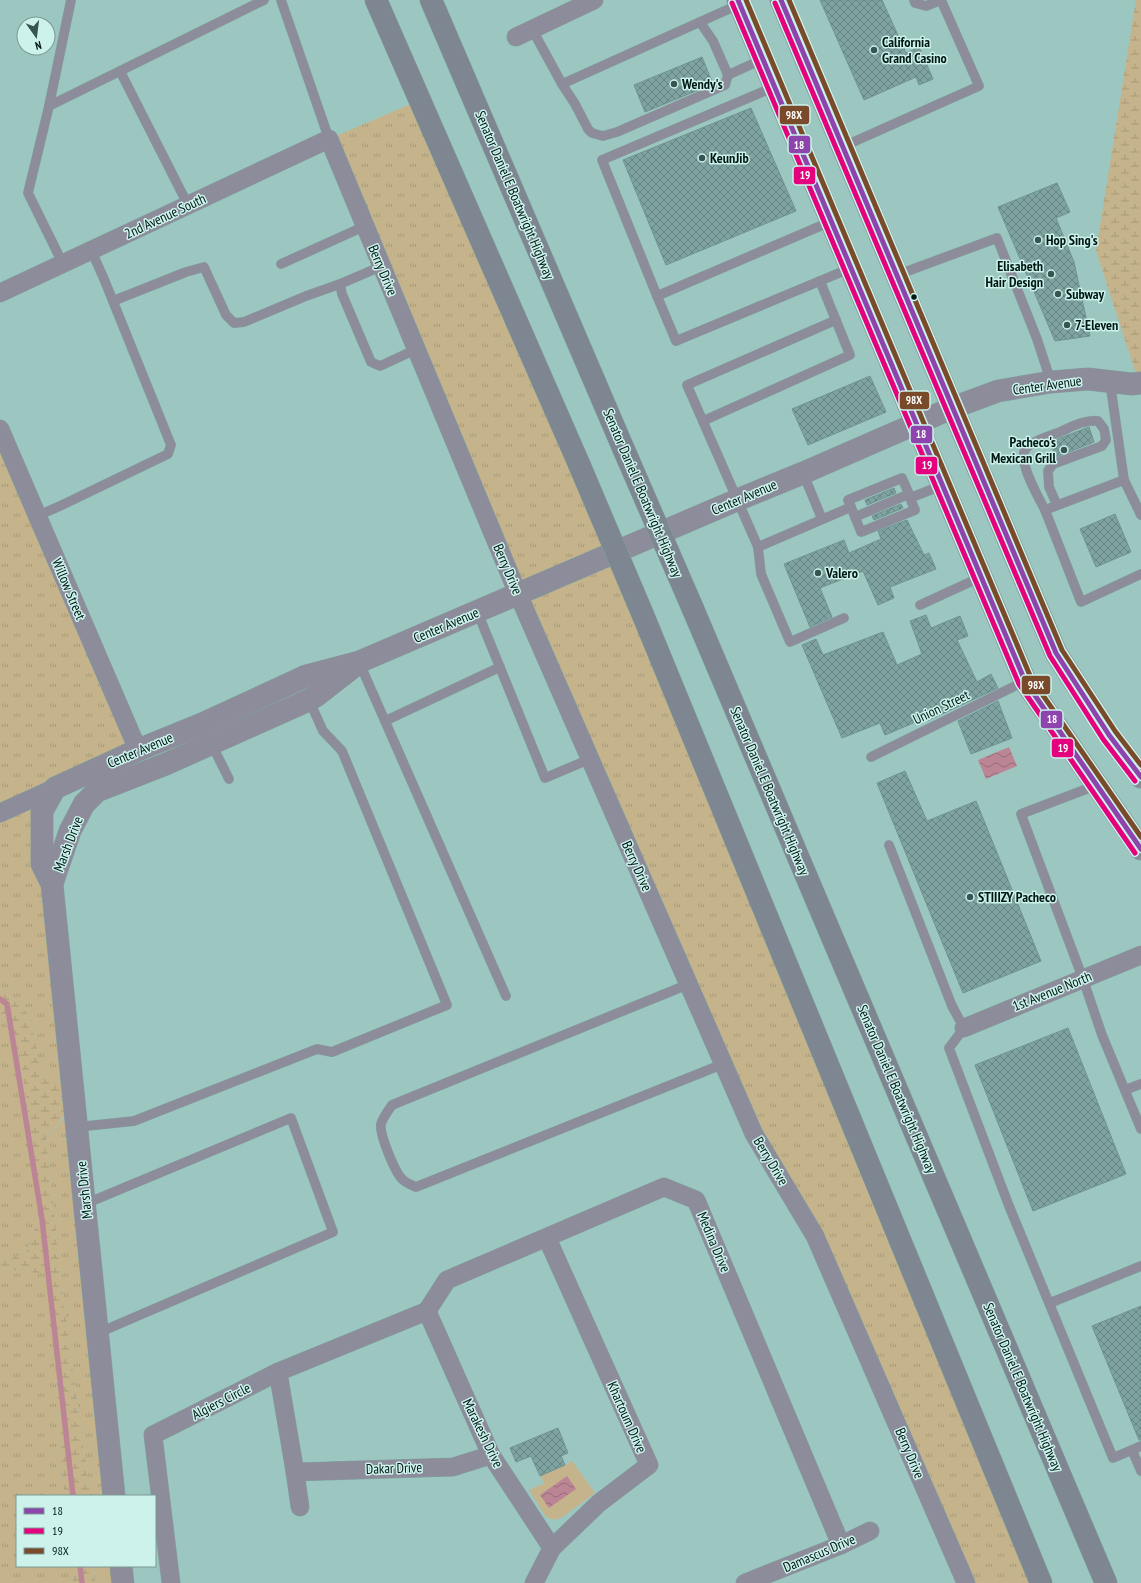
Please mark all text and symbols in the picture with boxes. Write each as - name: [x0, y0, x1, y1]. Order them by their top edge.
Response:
- north arrow: [16, 16, 56, 56]
- place label: California Grand Casino: [882, 33, 947, 67]
- text: N: [34, 38, 43, 53]
- marker: California Grand Casino: [869, 45, 879, 55]
- place label: Wendy's: [681, 75, 723, 93]
- marker: Wendy's: [669, 79, 679, 89]
- line badge: 98X: [779, 105, 810, 125]
- street label: Senator Daniel E Boatwright Highway: [471, 108, 559, 283]
- text: 98X: [786, 108, 802, 122]
- line badge: 18: [788, 135, 811, 154]
- text: 18: [794, 138, 804, 152]
- place label: KeunJib: [710, 149, 749, 167]
- marker: KeunJib: [697, 153, 707, 163]
- line badge: 19: [793, 166, 816, 185]
- text: 19: [800, 168, 810, 182]
- street label: 2nd Avenue South: [121, 189, 209, 243]
- place label: Hop Sing's: [1046, 231, 1098, 249]
- marker: Hop Sing's: [1033, 235, 1043, 245]
- street label: Berry Drive: [364, 242, 402, 298]
- place label: Elisabeth Hair Design: [986, 257, 1043, 291]
- marker: Elisabeth Hair Design: [1046, 269, 1056, 279]
- place label: Subway: [1066, 285, 1105, 303]
- marker: Subway: [1053, 289, 1063, 299]
- unlabelled marker: [909, 292, 919, 302]
- place label: 7-Eleven: [1075, 316, 1118, 334]
- marker: 7-Eleven: [1062, 320, 1072, 330]
- street label: Center Avenue: [1011, 371, 1083, 399]
- line badge: 98X: [899, 391, 930, 410]
- text: 98X: [906, 393, 922, 407]
- street label: Senator Daniel E Boatwright Highway: [599, 406, 687, 581]
- line badge: 18: [910, 425, 933, 444]
- text: 18: [916, 427, 926, 441]
- place label: Pacheco's Mexican Grill: [991, 433, 1057, 467]
- marker: Pacheco's Mexican Grill: [1059, 445, 1069, 455]
- line badge: 19: [915, 456, 938, 475]
- text: 19: [922, 458, 932, 472]
- street label: Center Avenue: [709, 475, 780, 519]
- street label: Berry Drive: [489, 541, 527, 597]
- street label: Willow Street: [48, 556, 90, 622]
- place label: Valero: [825, 564, 858, 582]
- marker: Valero: [813, 568, 823, 578]
- street label: Center Avenue: [411, 603, 482, 647]
- line badge: 98X: [1021, 675, 1051, 695]
- text: 98X: [1028, 678, 1044, 692]
- street label: Union Street: [910, 686, 972, 728]
- street label: Senator Daniel E Boatwright Highway: [726, 704, 814, 879]
- line badge: 18: [1040, 710, 1063, 729]
- text: 18: [1047, 712, 1057, 726]
- street label: Center Avenue: [105, 728, 176, 772]
- line badge: 19: [1051, 738, 1074, 758]
- text: 19: [1058, 741, 1068, 755]
- street label: Marsh Drive: [49, 814, 87, 874]
- street label: Berry Drive: [618, 838, 656, 894]
- place label: STIIIZY Pacheco: [978, 888, 1056, 906]
- marker: STIIIZY Pacheco: [965, 892, 975, 902]
- street label: 1st Avenue North: [1010, 967, 1094, 1015]
- street label: Senator Daniel E Boatwright Highway: [853, 1002, 941, 1177]
- street label: Berry Drive: [750, 1134, 793, 1189]
- street label: Marsh Drive: [72, 1160, 96, 1220]
- street label: Medina Drive: [693, 1209, 735, 1275]
- street label: Senator Daniel E Boatwright Highway: [979, 1300, 1067, 1475]
- street label: Algiers Circle: [189, 1378, 254, 1423]
- street label: Khartoum Drive: [603, 1379, 651, 1456]
- street label: Marakesh Drive: [459, 1396, 507, 1471]
- street label: Berry Drive: [891, 1425, 929, 1481]
- street label: Dakar Drive: [366, 1458, 423, 1478]
- legend: [16, 1495, 156, 1567]
- text: 18: [52, 1503, 63, 1518]
- text: 19: [52, 1523, 63, 1538]
- street label: Damascus Drive: [780, 1530, 858, 1576]
- text: 98X: [52, 1543, 69, 1558]

